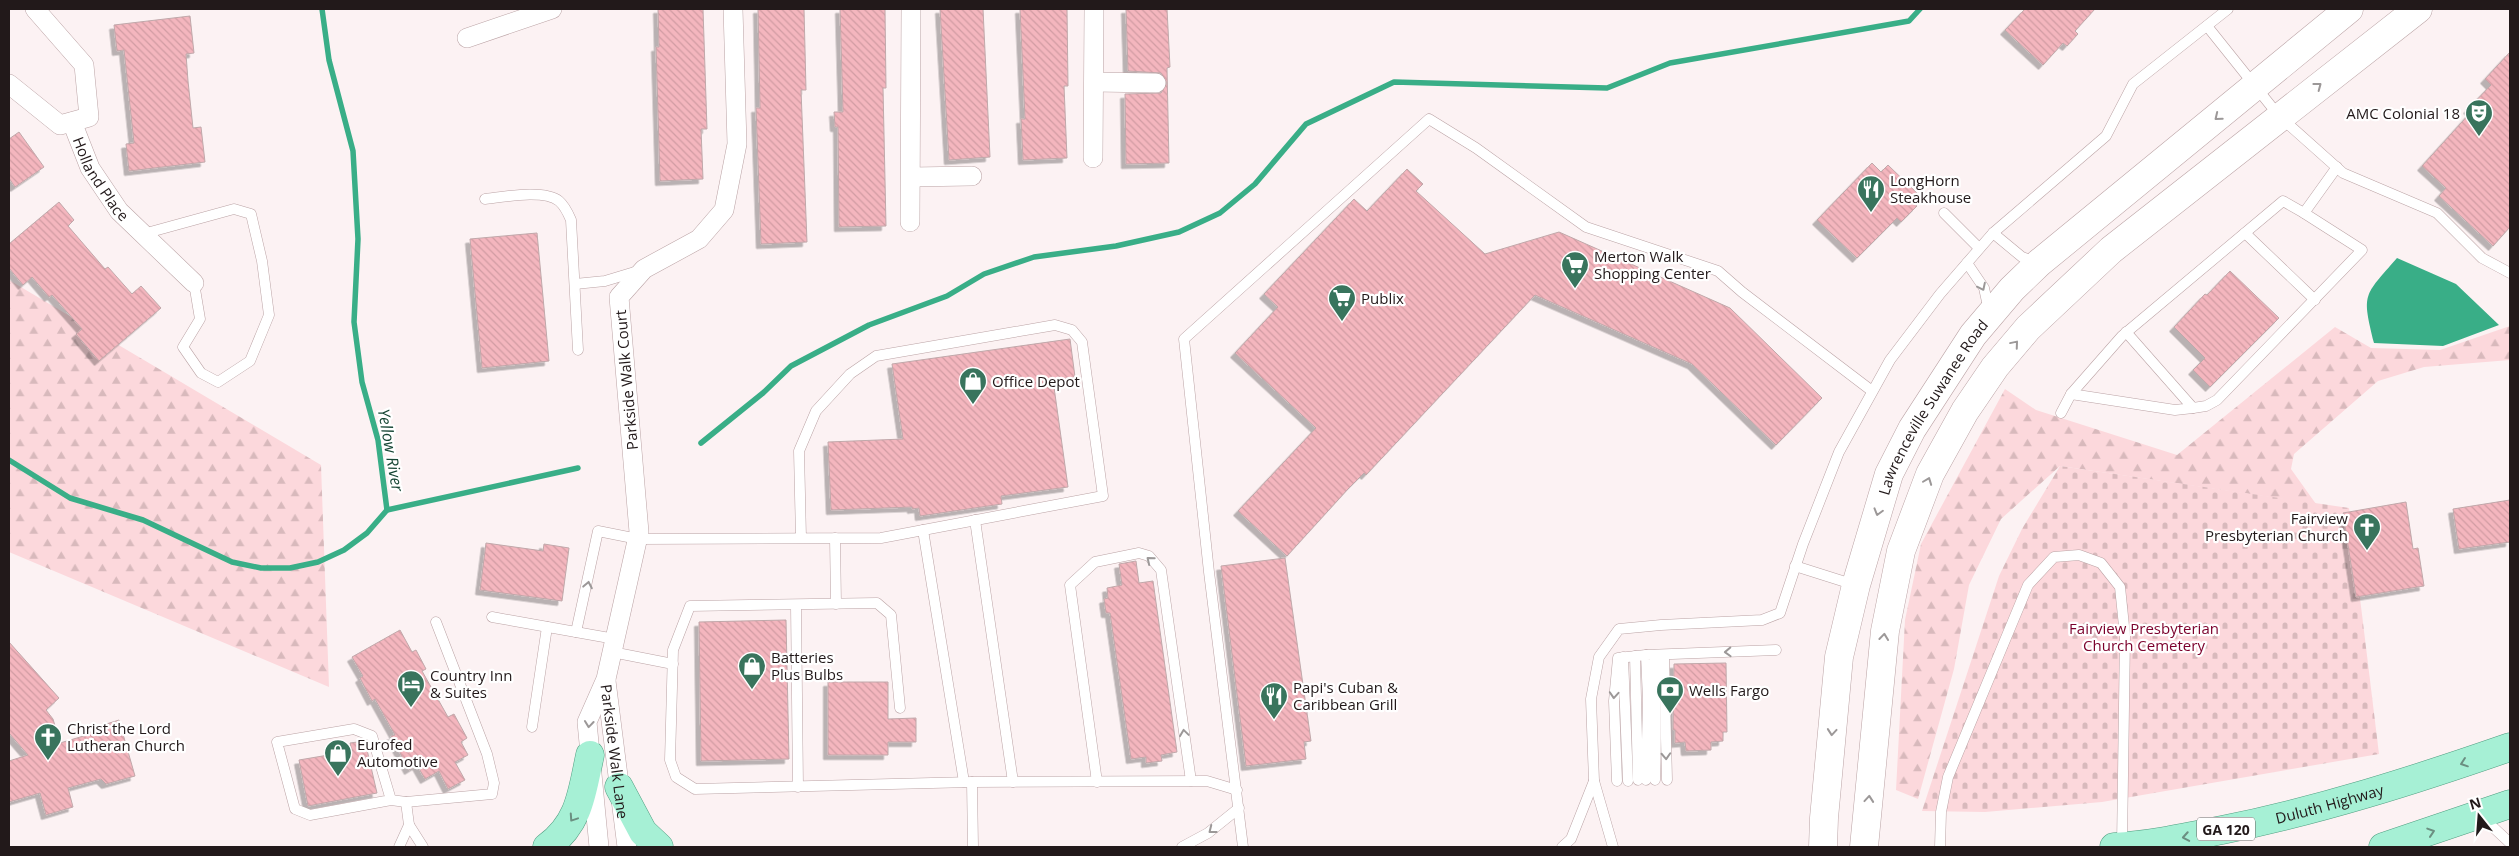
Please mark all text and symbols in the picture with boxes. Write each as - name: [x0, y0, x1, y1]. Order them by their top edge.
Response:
- one-way arrow: [2312, 84, 2321, 92]
- theatre icon: AMC Colonial 18: [2464, 98, 2494, 137]
- place label: AMC Colonial 18: [2346, 103, 2460, 123]
- one-way arrow: [2214, 112, 2223, 121]
- street label: Holland Place: [69, 134, 133, 225]
- place label: LongHorn Steakhouse: [1890, 170, 1971, 207]
- restaurant icon: LongHorn Steakhouse: [1856, 174, 1886, 213]
- place label: Merton Walk Shopping Center: [1594, 246, 1711, 283]
- supermarket icon: Merton Walk Shopping Center: [1560, 250, 1590, 289]
- one-way arrow: [1975, 282, 1986, 291]
- supermarket icon: Publix: [1327, 283, 1357, 322]
- place label: Publix: [1361, 288, 1404, 308]
- street label: Parkside Walk Court: [610, 309, 642, 451]
- street label: Lawrenceville Suwanee Road: [1873, 315, 1992, 497]
- one-way arrow: [2009, 341, 2018, 350]
- shop icon: Office Depot: [958, 366, 988, 405]
- place label: Office Depot: [992, 371, 1080, 391]
- water label: Yellow River: [373, 407, 409, 494]
- one-way arrow: [1921, 477, 1932, 486]
- one-way arrow: [1873, 507, 1883, 515]
- place label: Fairview Presbyterian Church: [2205, 508, 2348, 545]
- church icon: Fairview Presbyterian Church: [2352, 512, 2382, 551]
- one-way arrow: [1147, 557, 1156, 565]
- one-way arrow: [582, 580, 592, 589]
- park label: Fairview Presbyterian Church Cemetery: [2069, 618, 2219, 655]
- one-way arrow: [1878, 633, 1889, 641]
- place label: Batteries Plus Bulbs: [771, 647, 843, 684]
- one-way arrow: [1723, 647, 1731, 657]
- shop icon: Batteries Plus Bulbs: [737, 651, 767, 690]
- place label: Country Inn & Suites: [430, 665, 512, 702]
- hotel icon: Country Inn & Suites: [396, 669, 426, 708]
- bank icon: Wells Fargo: [1655, 675, 1685, 714]
- place label: Papi's Cuban & Caribbean Grill: [1293, 677, 1398, 714]
- place label: Wells Fargo: [1689, 680, 1769, 700]
- restaurant icon: Papi's Cuban & Caribbean Grill: [1259, 681, 1289, 720]
- street label: Parkside Walk Lane: [596, 683, 633, 820]
- one-way arrow: [1609, 692, 1620, 700]
- place label: Christ the Lord Lutheran Church: [67, 718, 185, 755]
- one-way arrow: [583, 720, 594, 728]
- church icon: Christ the Lord Lutheran Church: [33, 722, 63, 761]
- one-way arrow: [1180, 728, 1190, 737]
- one-way arrow: [1826, 728, 1837, 736]
- place label: Eurofed Automotive: [357, 734, 438, 771]
- shop icon: Eurofed Automotive: [323, 738, 353, 777]
- one-way arrow: [1660, 752, 1671, 760]
- one-way arrow: [2461, 757, 2469, 767]
- street label: Duluth Highway: [2273, 779, 2386, 828]
- north arrow: [2454, 791, 2504, 841]
- text: N: [2467, 792, 2483, 814]
- one-way arrow: [1863, 794, 1874, 802]
- one-way arrow: [569, 813, 579, 822]
- road number: GA 120: [2197, 818, 2255, 841]
- one-way arrow: [1208, 824, 1218, 833]
- one-way arrow: [2427, 827, 2435, 837]
- one-way arrow: [2182, 831, 2191, 841]

